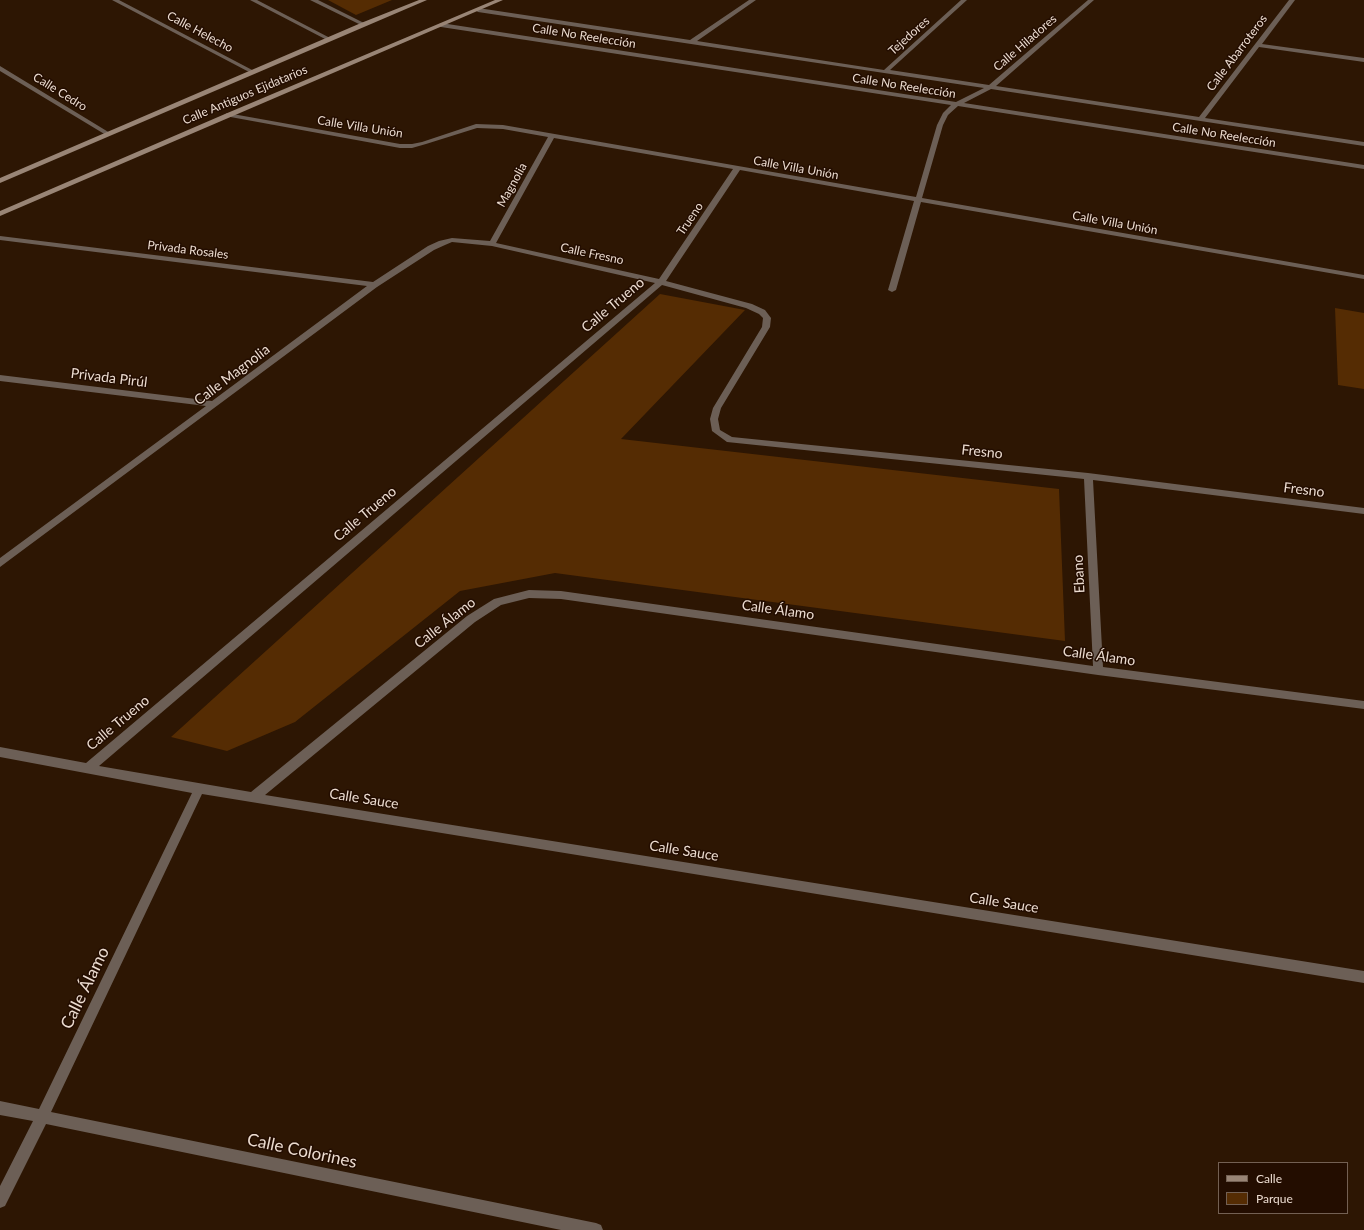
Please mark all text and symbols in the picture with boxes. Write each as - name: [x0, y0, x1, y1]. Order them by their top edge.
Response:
- street label: Calle Helecho: [164, 9, 236, 55]
- street label: Calle Hiladores: [990, 12, 1060, 74]
- street label: Calle Abarroteros: [1204, 12, 1270, 94]
- street label: Tejedores: [885, 14, 933, 58]
- street label: Calle No Reelección: [531, 21, 637, 51]
- street label: Calle Antiguos Ejidatarios: [181, 62, 309, 128]
- street label: Calle Cedro: [30, 70, 90, 114]
- street label: Calle No Reelección: [851, 71, 957, 101]
- street label: Calle Villa Unión: [316, 113, 404, 141]
- street label: Calle No Reelección: [1171, 120, 1277, 150]
- street label: Calle Villa Unión: [752, 153, 840, 183]
- street label: Magnolia: [494, 160, 530, 210]
- street label: Trueno: [674, 200, 706, 238]
- street label: Calle Villa Unión: [1071, 208, 1159, 238]
- street label: Privada Rosales: [147, 238, 229, 262]
- street label: Calle Fresno: [559, 240, 625, 268]
- street label: Calle Trueno: [578, 274, 648, 336]
- street label: Calle Magnolia: [191, 341, 273, 409]
- street label: Privada Pirúl: [70, 365, 148, 391]
- street label: Fresno: [961, 441, 1003, 463]
- street label: Fresno: [1282, 479, 1326, 501]
- street label: Calle Trueno: [330, 483, 400, 545]
- street label: Ebano: [1070, 554, 1088, 594]
- street label: Calle Álamo: [411, 594, 479, 652]
- street label: Calle Álamo: [741, 597, 815, 623]
- street label: Calle Álamo: [1062, 643, 1136, 669]
- street label: Calle Trueno: [83, 692, 153, 754]
- street label: Calle Sauce: [328, 785, 400, 813]
- street label: Calle Sauce: [648, 837, 720, 865]
- street label: Calle Sauce: [968, 889, 1040, 917]
- street label: Calle Álamo: [56, 944, 114, 1032]
- street label: Calle Colorines: [245, 1129, 359, 1173]
- legend: [1218, 1162, 1348, 1214]
- text: Calle: [1256, 1171, 1282, 1186]
- text: Parque: [1256, 1191, 1293, 1206]

